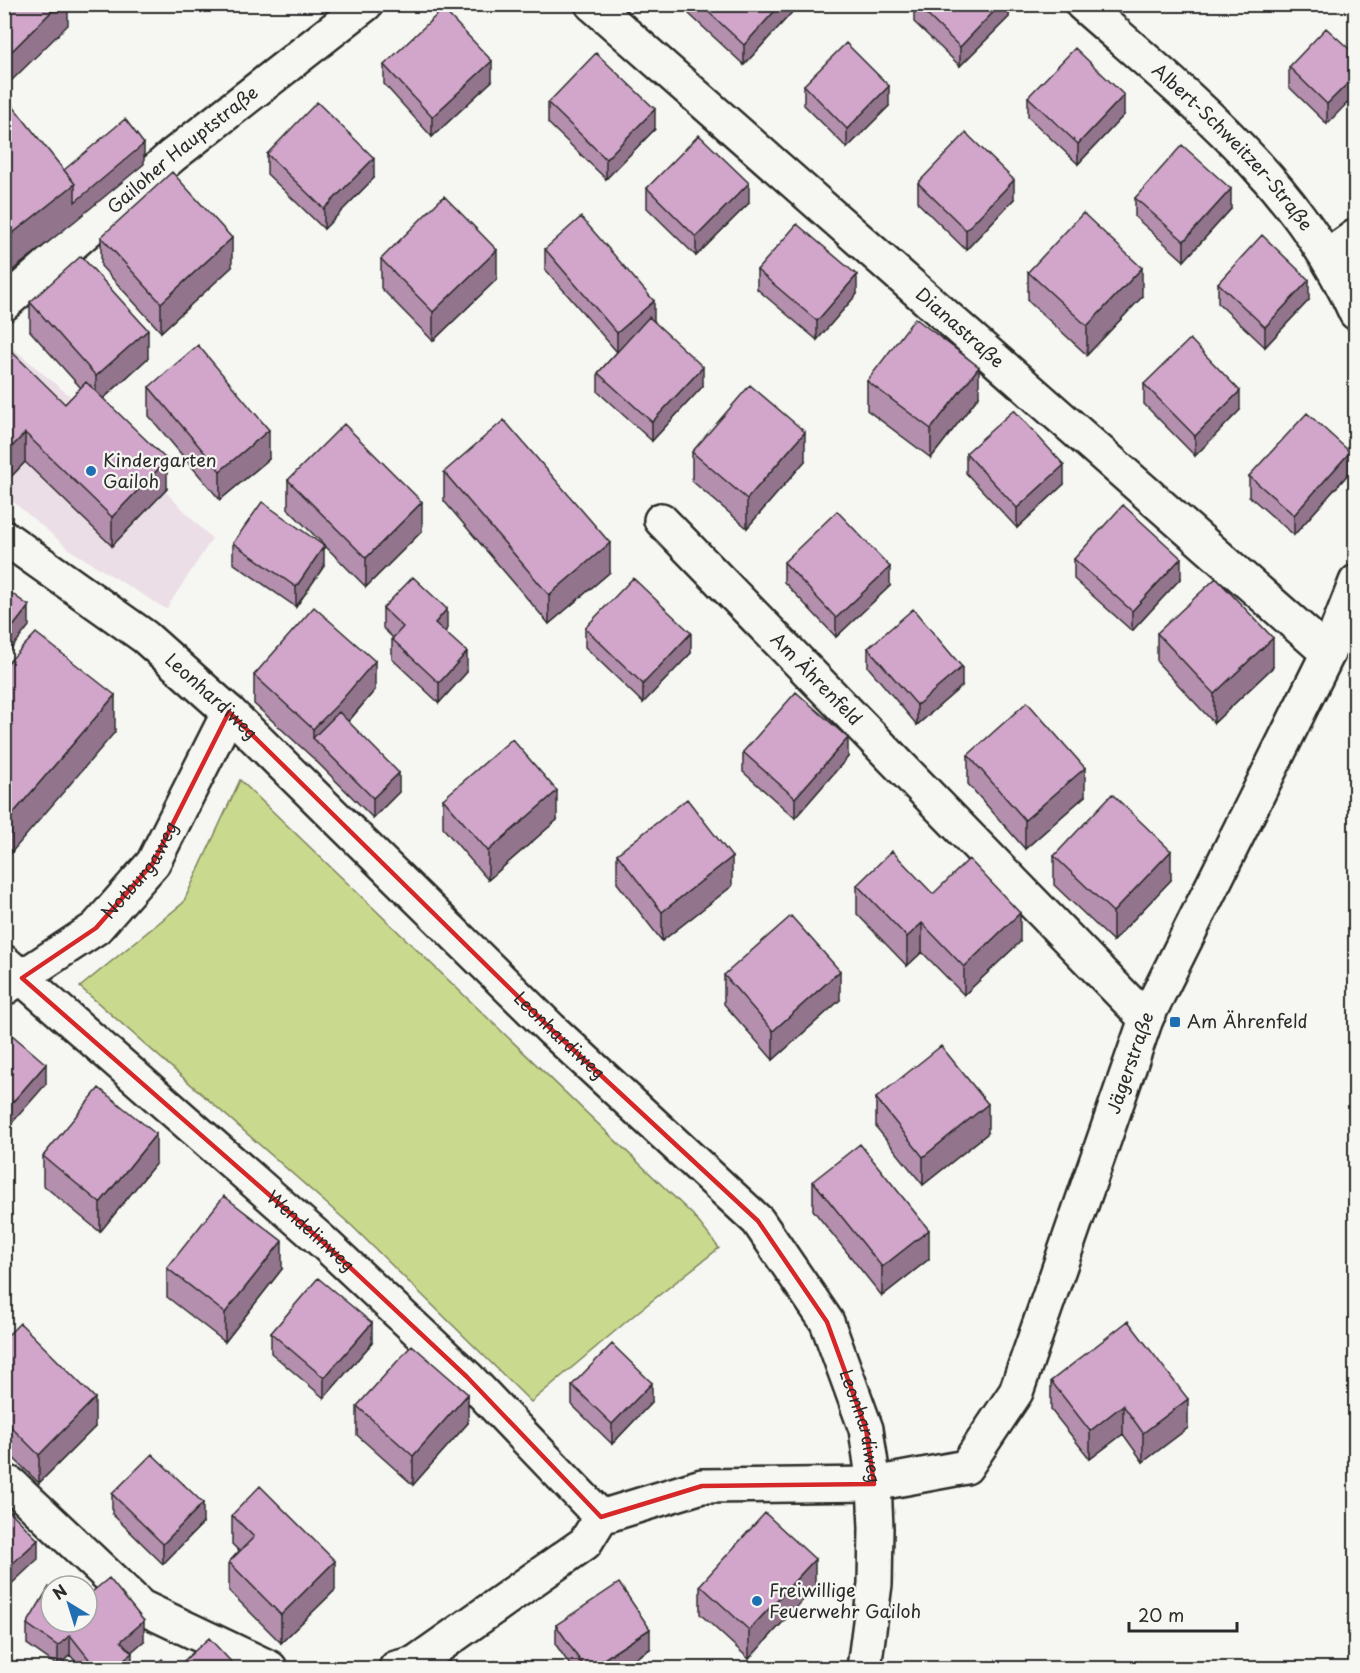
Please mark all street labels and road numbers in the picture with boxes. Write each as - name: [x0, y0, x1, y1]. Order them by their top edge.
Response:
- street label: Albert-Schweitzer-Straße: [1147, 56, 1320, 236]
- street label: Gailoher Hauptstraße: [100, 78, 263, 219]
- street label: Dianastraße: [910, 280, 1011, 374]
- street label: Am Ährenfeld: [765, 626, 868, 731]
- street label: Leonhardiweg: [160, 646, 265, 745]
- street label: Notburgaweg: [94, 816, 184, 925]
- street label: Leonhardiweg: [508, 985, 612, 1085]
- street label: Jägerstraße: [1099, 1006, 1160, 1117]
- street label: Wendelinweg: [261, 1183, 362, 1277]
- street label: Leonhardiweg: [833, 1365, 889, 1485]

